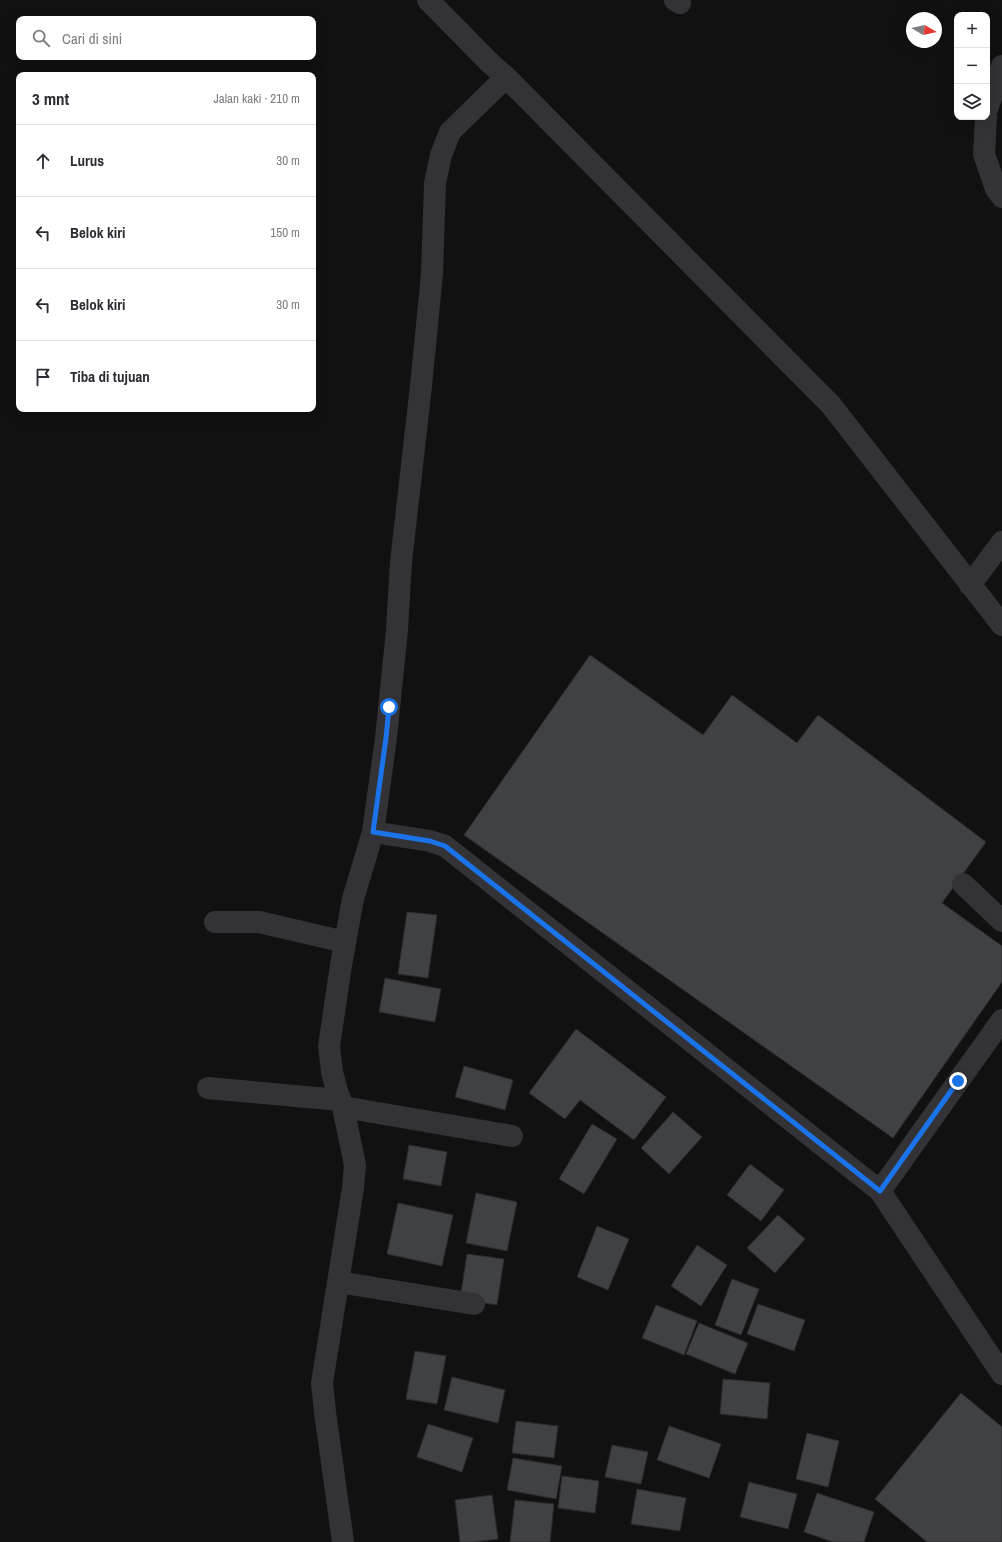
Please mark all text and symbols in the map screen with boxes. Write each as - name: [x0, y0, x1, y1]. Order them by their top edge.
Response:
- north arrow: [906, 12, 942, 48]
- map controls: [954, 12, 990, 120]
- button: +: [954, 12, 990, 48]
- search box: [16, 16, 316, 60]
- icon: search: [30, 27, 52, 49]
- text: Cari di sini: [62, 28, 122, 49]
- button: −: [954, 48, 990, 84]
- button: layers: [954, 84, 990, 120]
- text: 3 mnt: [32, 87, 69, 110]
- text: Jalan kaki · 210 m: [213, 90, 300, 107]
- icon: ahead: [32, 150, 54, 172]
- text: Lurus: [70, 150, 104, 171]
- text: 30 m: [276, 152, 300, 169]
- icon: left: [32, 222, 54, 244]
- text: Belok kiri: [70, 222, 125, 243]
- text: 150 m: [270, 224, 300, 241]
- icon: left: [32, 294, 54, 316]
- text: Belok kiri: [70, 294, 125, 315]
- text: 30 m: [276, 296, 300, 313]
- icon: arrive: [32, 366, 54, 388]
- text: Tiba di tujuan: [70, 366, 150, 387]
- route start: [380, 698, 398, 716]
- route end: [949, 1072, 967, 1090]

